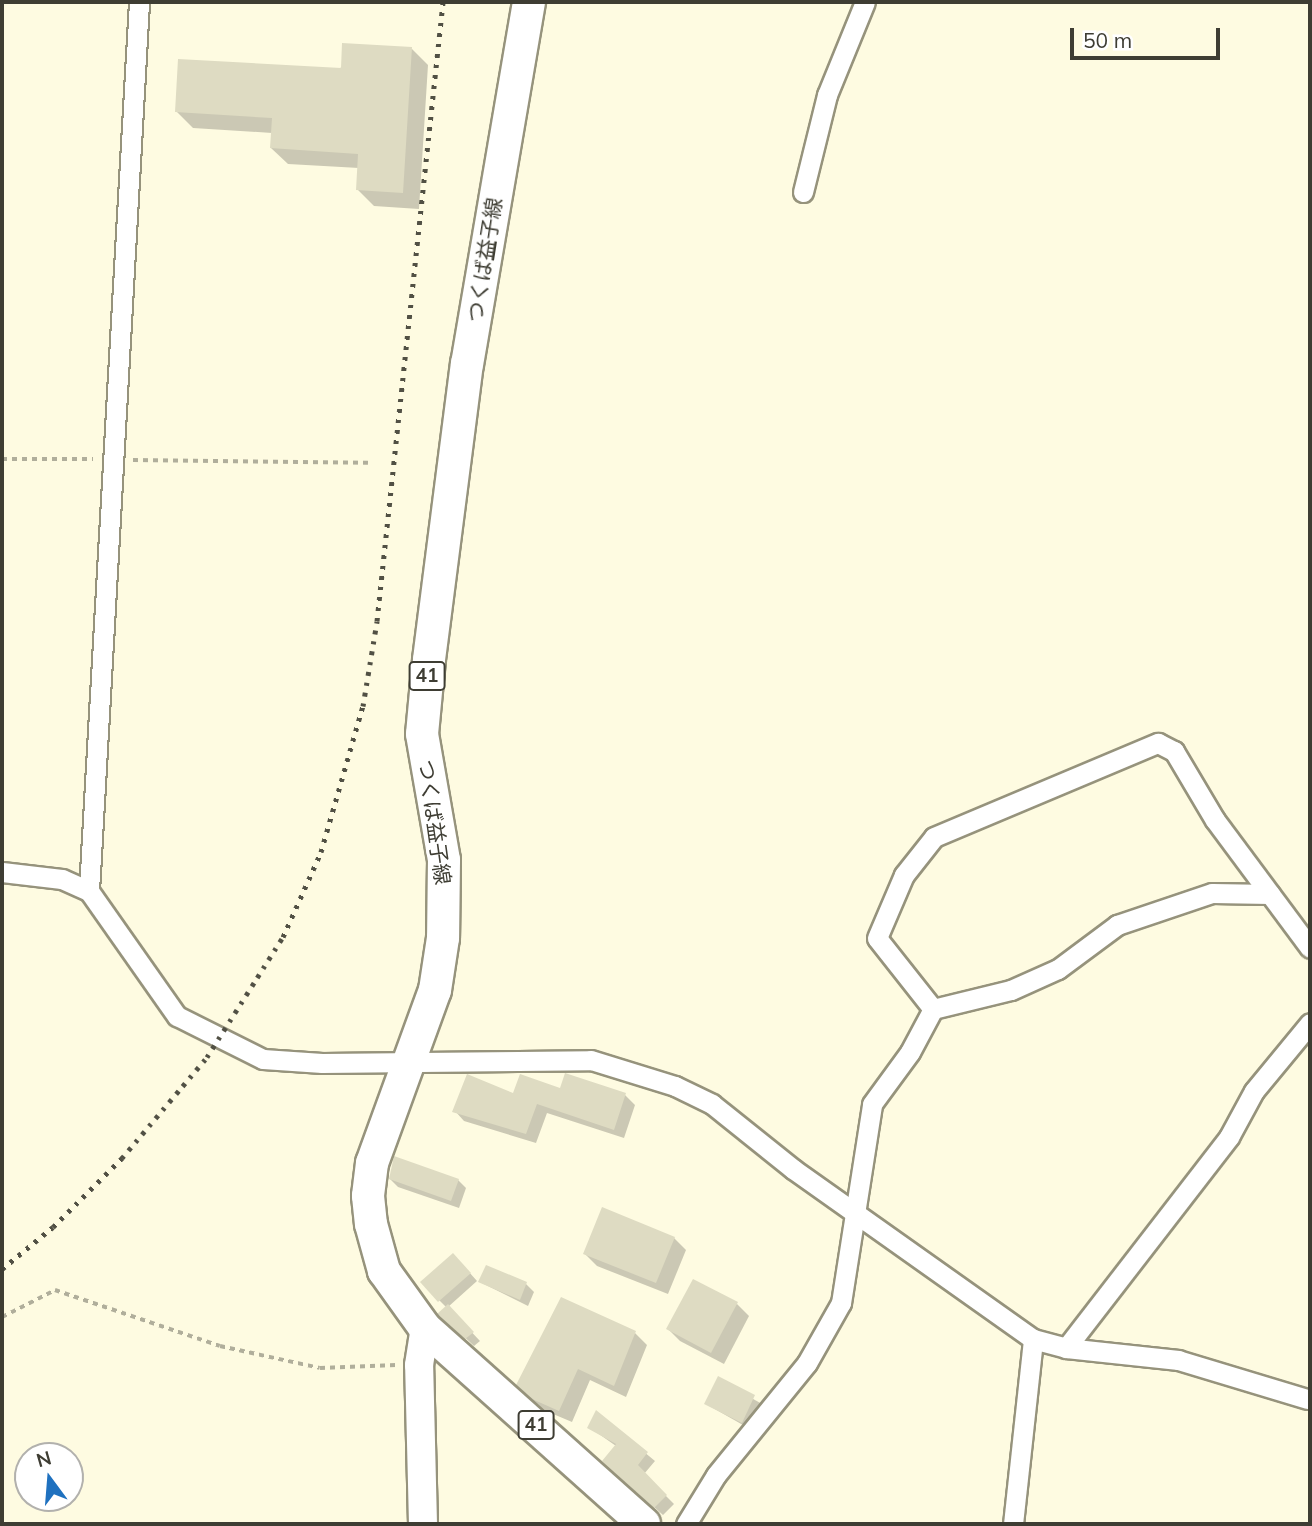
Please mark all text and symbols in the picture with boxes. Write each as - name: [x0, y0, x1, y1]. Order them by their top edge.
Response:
- scale bar: [1074, 14, 1224, 58]
- text: 50 m: [1083, 27, 1132, 53]
- street label: つくば益子線: [462, 196, 506, 324]
- road number: 41: [408, 660, 446, 692]
- street label: つくば益子線: [414, 758, 456, 886]
- road number: 41: [517, 1410, 555, 1441]
- north arrow: [14, 1442, 84, 1512]
- text: N: [34, 1445, 54, 1472]

